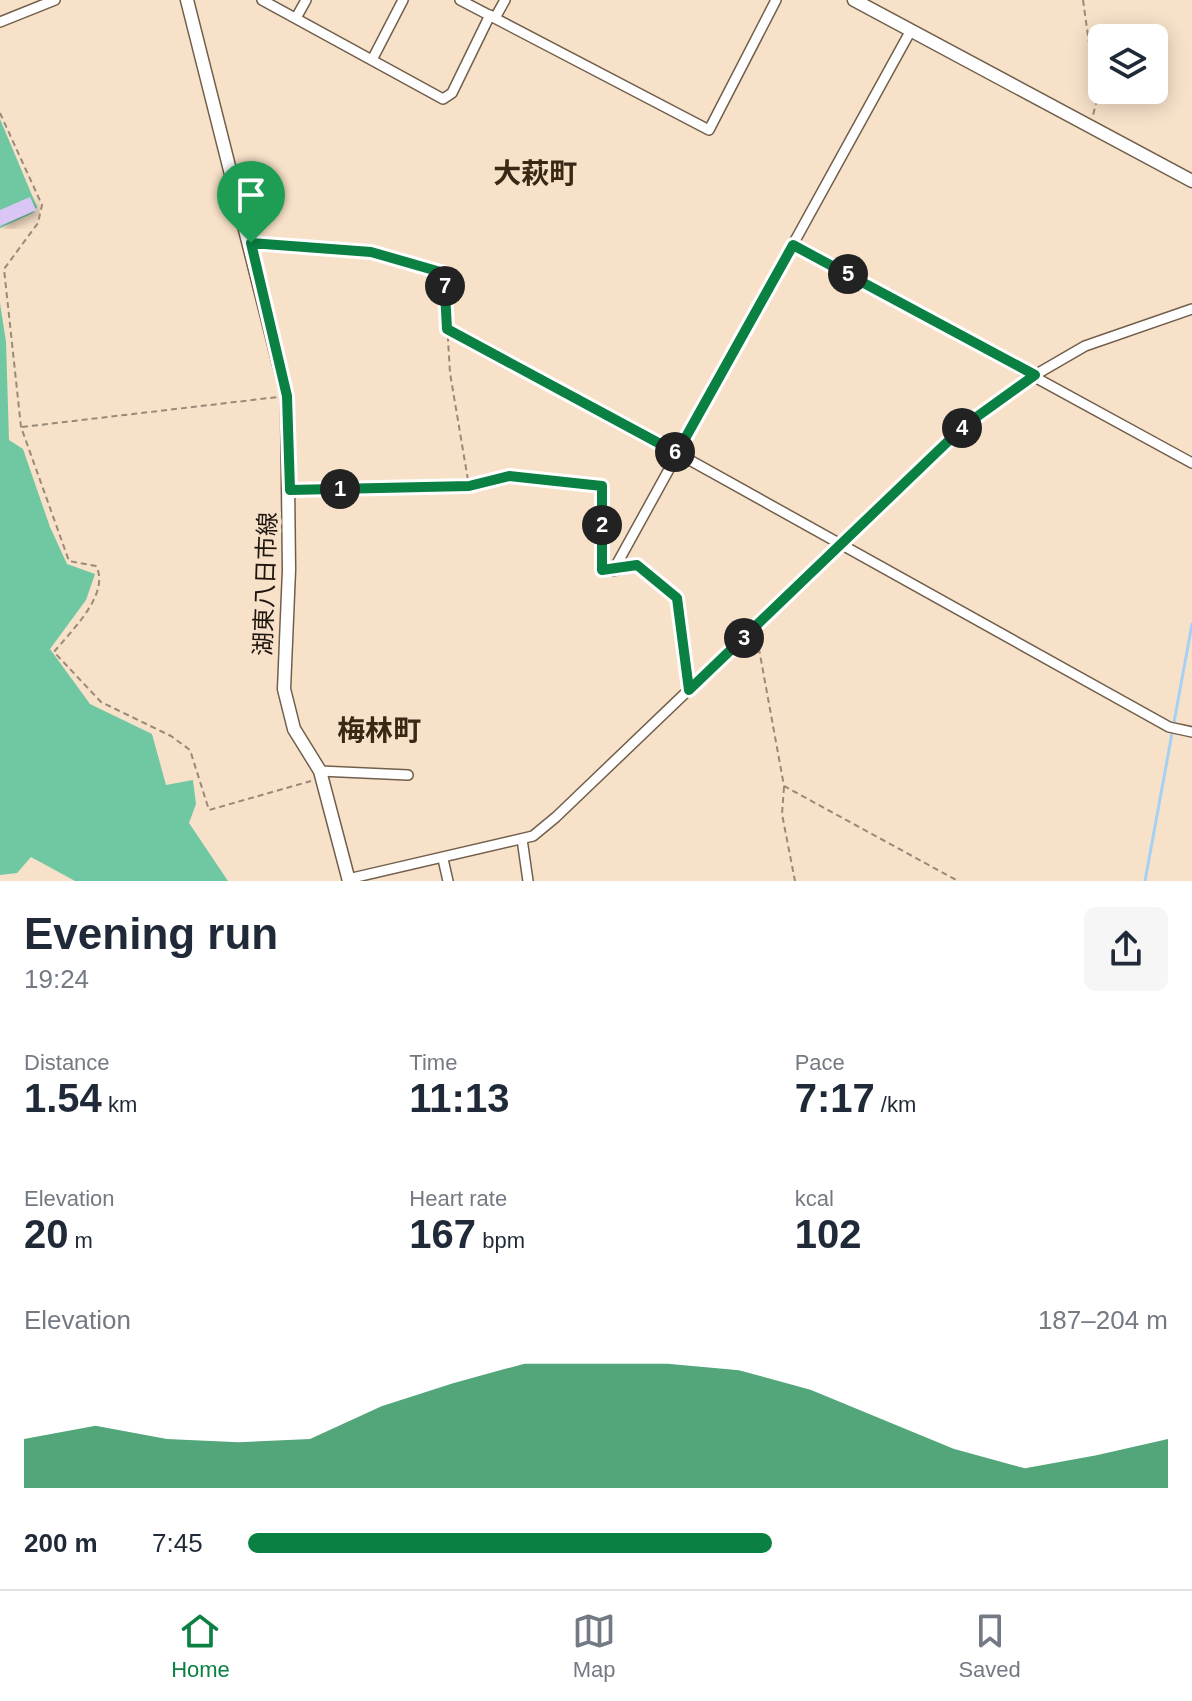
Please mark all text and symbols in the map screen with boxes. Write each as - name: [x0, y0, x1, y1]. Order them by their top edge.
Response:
- map controls: [1088, 24, 1168, 104]
- button: layers: [1088, 24, 1168, 104]
- district label: 大萩町: [493, 158, 577, 189]
- pin: [217, 161, 285, 243]
- icon: arrive: [229, 173, 273, 217]
- pin: 5: [828, 254, 868, 294]
- text: 5: [842, 261, 854, 286]
- pin: 7: [425, 266, 465, 306]
- text: 7: [439, 273, 451, 298]
- pin: 4: [942, 408, 982, 448]
- text: 4: [956, 415, 968, 440]
- pin: 6: [655, 432, 695, 472]
- text: 6: [669, 439, 681, 464]
- pin: 1: [320, 469, 360, 509]
- text: 1: [334, 476, 346, 501]
- pin: 2: [582, 505, 622, 545]
- street label: 湖東八日市線: [249, 512, 281, 656]
- text: 2: [596, 512, 608, 537]
- pin: 3: [724, 618, 764, 658]
- text: 3: [738, 625, 750, 650]
- district label: 梅林町: [337, 715, 421, 746]
- button: share: [1084, 907, 1168, 991]
- text: Evening run: [24, 909, 278, 958]
- text: 19:24: [24, 964, 89, 994]
- text: Distance: [24, 1050, 110, 1075]
- text: Time: [409, 1050, 457, 1075]
- text: Pace: [795, 1050, 845, 1075]
- text: 1.54: [24, 1076, 102, 1120]
- text: 11:13: [409, 1076, 509, 1120]
- text: 7:17: [795, 1076, 875, 1120]
- text: km: [102, 1092, 137, 1117]
- text: /km: [875, 1092, 916, 1117]
- text: Elevation: [24, 1186, 115, 1211]
- text: Heart rate: [409, 1186, 507, 1211]
- text: kcal: [795, 1186, 834, 1211]
- text: 20: [24, 1212, 69, 1256]
- text: 167: [409, 1212, 476, 1256]
- text: 102: [795, 1212, 861, 1256]
- text: m: [69, 1228, 93, 1253]
- text: bpm: [476, 1228, 525, 1253]
- text: Elevation: [24, 1305, 131, 1335]
- text: 187–204 m: [1038, 1305, 1168, 1335]
- text: 200 m: [24, 1528, 98, 1558]
- text: 7:45: [152, 1528, 203, 1558]
- tab: Home: [171, 1609, 230, 1683]
- tab: Map: [572, 1609, 616, 1683]
- tab: Saved: [958, 1609, 1021, 1683]

